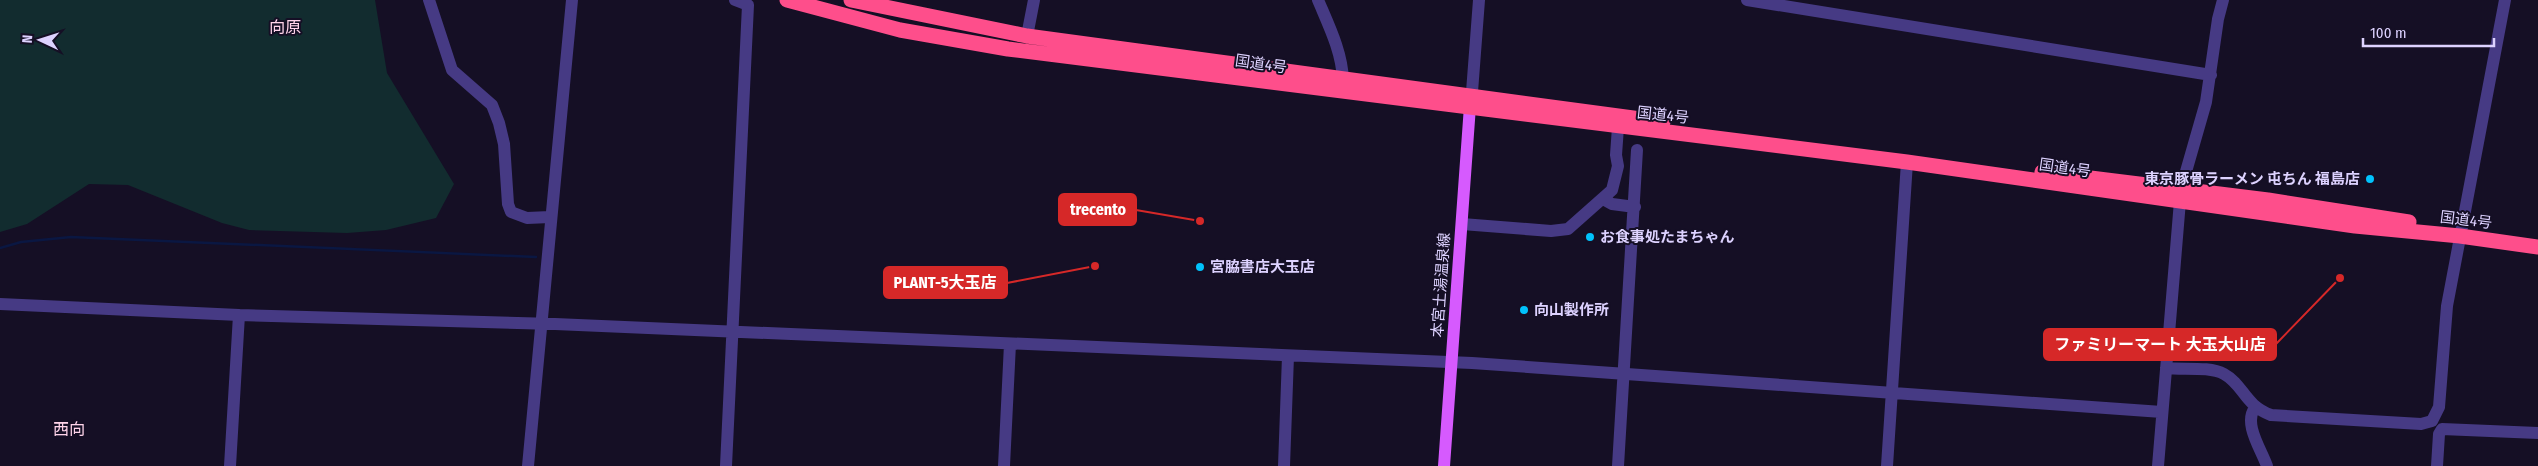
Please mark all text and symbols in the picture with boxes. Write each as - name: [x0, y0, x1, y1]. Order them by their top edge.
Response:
- north arrow: [15, 15, 65, 65]
- scale bar: [2363, 15, 2494, 47]
- district label: 向原: [269, 18, 301, 37]
- text: 100 m: [2370, 24, 2407, 42]
- text: N: [19, 34, 36, 44]
- street label: 国道4号: [1234, 51, 1288, 77]
- street label: 国道4号: [1636, 103, 1690, 127]
- street label: 国道4号: [2038, 155, 2092, 181]
- place label: 東京豚骨ラーメン 屯ちん 福島店: [2144, 170, 2360, 188]
- marker: 東京豚骨ラーメン 屯ちん 福島店: [2364, 173, 2376, 185]
- callout: trecento: [1059, 194, 1136, 225]
- text: trecento: [1070, 200, 1127, 219]
- street label: 国道4号: [2439, 208, 2493, 232]
- place label: お食事処たまちゃん: [1600, 228, 1735, 246]
- marker: お食事処たまちゃん: [1584, 231, 1596, 243]
- street label: 本宮土湯温泉線: [1428, 232, 1454, 338]
- place label: 宮脇書店大玉店: [1210, 258, 1315, 276]
- marker: 宮脇書店大玉店: [1194, 261, 1206, 273]
- callout: PLANT-5大玉店: [884, 267, 1007, 298]
- text: PLANT-5大玉店: [893, 273, 997, 292]
- place label: 向山製作所: [1534, 301, 1609, 319]
- marker: 向山製作所: [1518, 304, 1530, 316]
- callout: ファミリーマート 大玉大山店: [2044, 329, 2276, 360]
- text: ファミリーマート 大玉大山店: [2054, 335, 2266, 354]
- district label: 西向: [53, 420, 85, 439]

